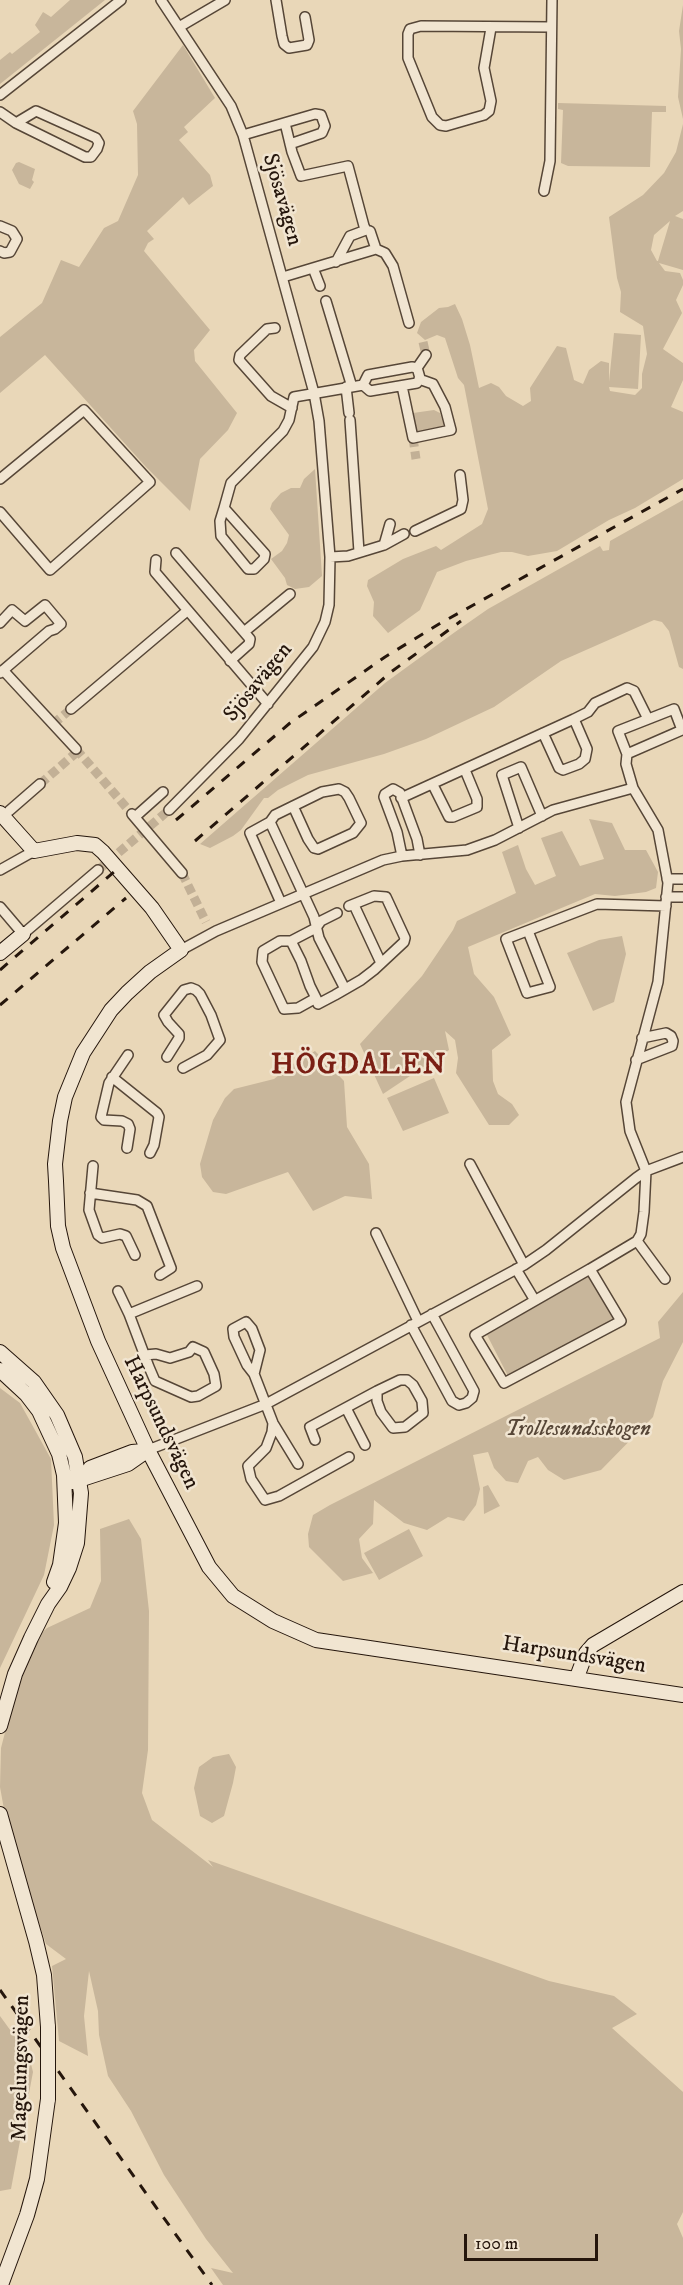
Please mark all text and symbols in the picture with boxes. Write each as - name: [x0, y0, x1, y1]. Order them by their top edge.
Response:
- street label: Sjösavägen: [255, 151, 307, 249]
- street label: Sjösavägen: [219, 638, 299, 728]
- district label: HÖGDALEN: [271, 1050, 447, 1084]
- street label: Harpsundsvägen: [116, 1352, 204, 1494]
- park label: Trollesundsskogen: [505, 1417, 651, 1443]
- street label: Harpsundsvägen: [500, 1632, 648, 1680]
- street label: Magelungsvägen: [8, 1995, 36, 2141]
- scale bar: [467, 2222, 600, 2260]
- text: 100 m: [475, 2233, 518, 2255]

